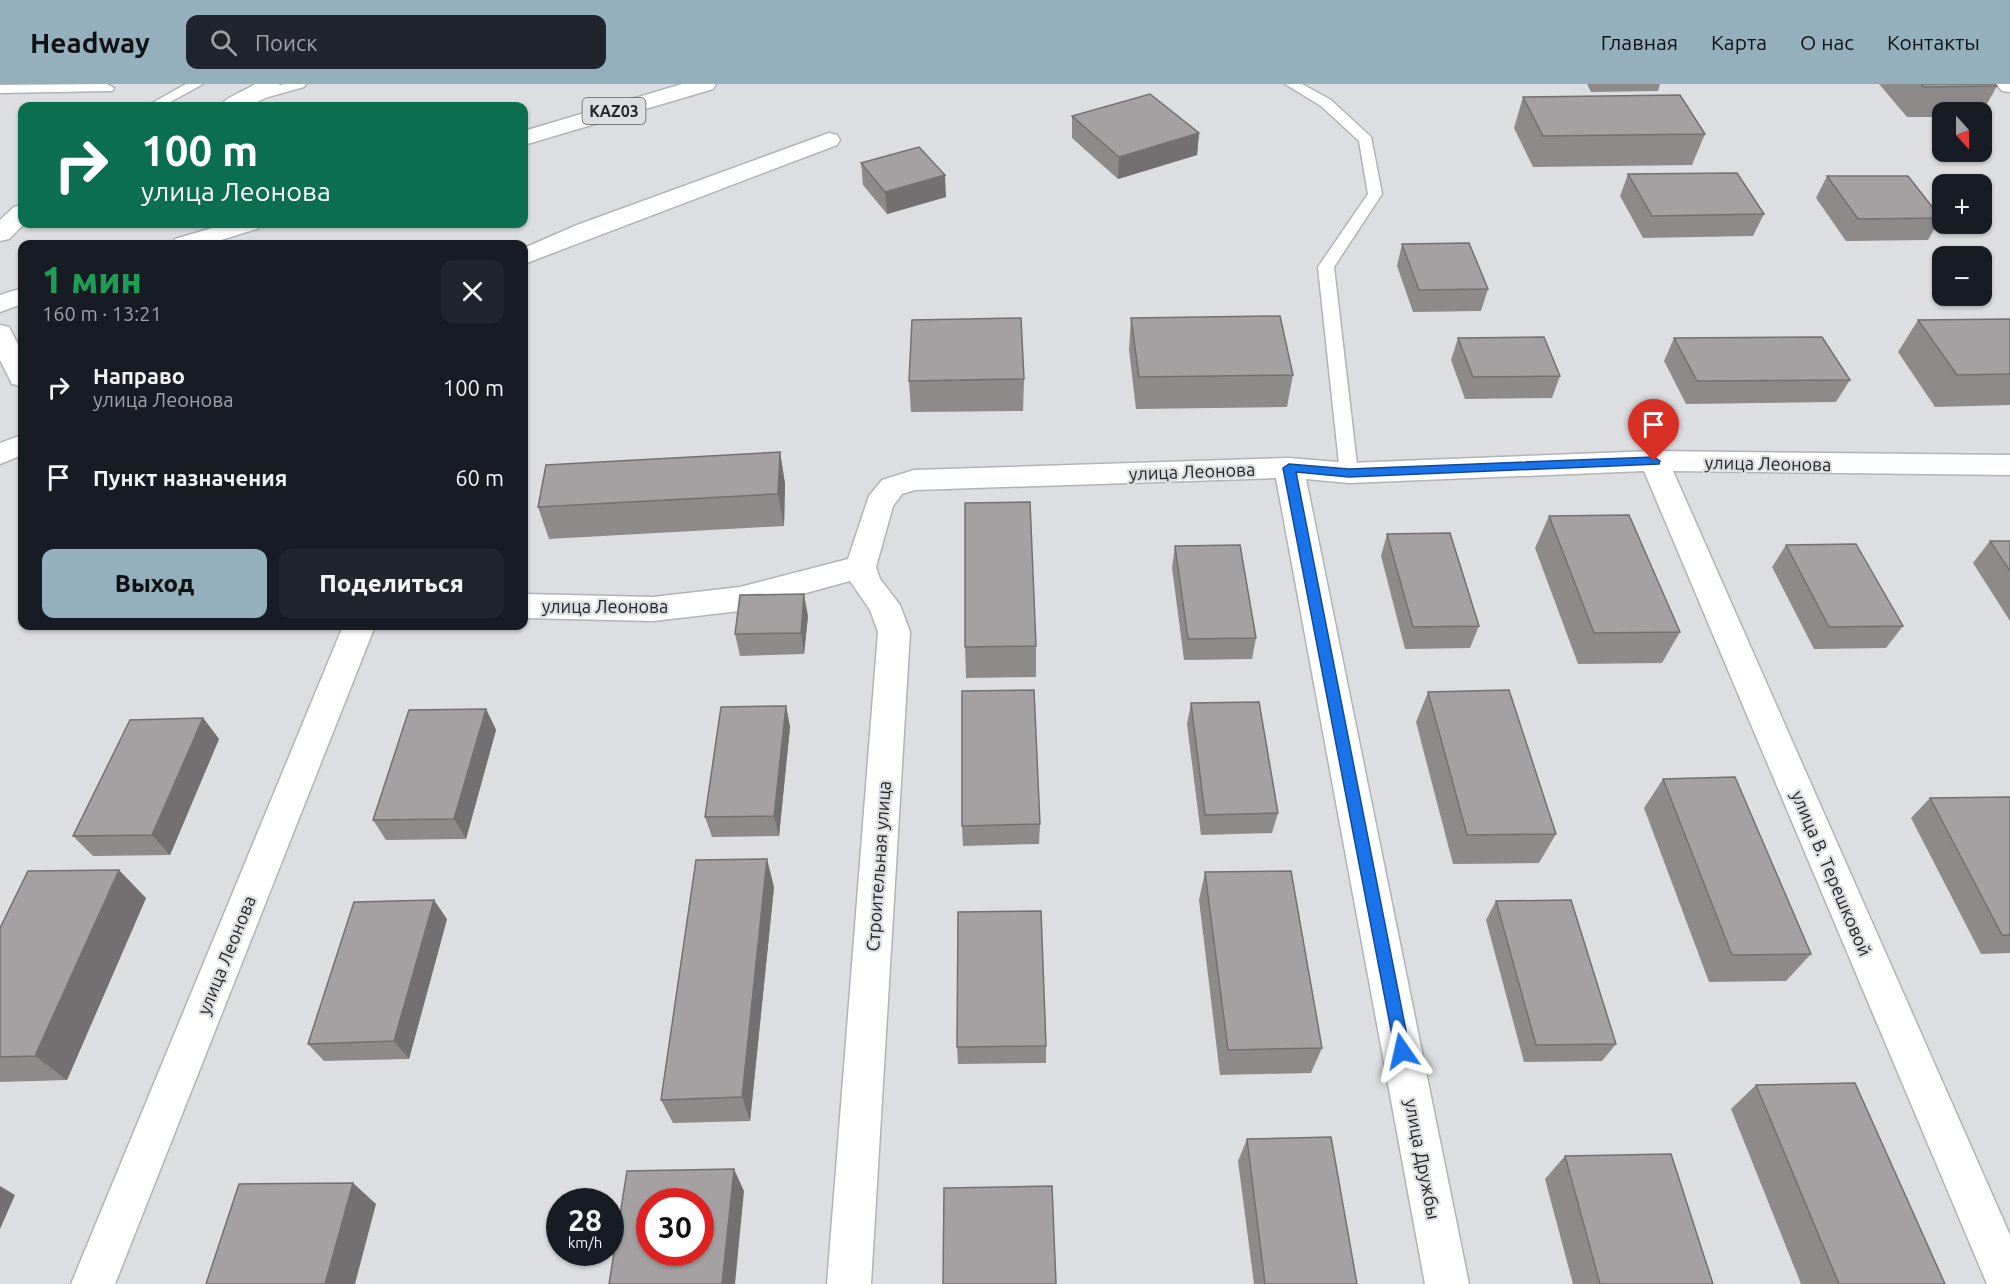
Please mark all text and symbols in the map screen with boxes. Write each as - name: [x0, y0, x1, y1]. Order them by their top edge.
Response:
- search box: [186, 15, 606, 69]
- icon: search: [207, 26, 240, 59]
- text: Headway: [30, 27, 150, 58]
- text: Поиск: [255, 30, 318, 55]
- text: Главная: [1601, 30, 1678, 54]
- text: Карта: [1711, 30, 1767, 54]
- text: О нас: [1800, 30, 1854, 54]
- text: Контакты: [1887, 30, 1980, 54]
- road number: KАZ03: [582, 98, 646, 124]
- north arrow: [1932, 102, 1992, 162]
- map controls: [1932, 102, 1992, 306]
- icon: right: [42, 126, 120, 204]
- text: 100 m: [141, 127, 258, 174]
- button: +: [1932, 174, 1992, 234]
- text: улица Леонова: [141, 176, 331, 206]
- button: −: [1932, 246, 1992, 306]
- text: 1 мин: [42, 259, 142, 300]
- button: close: [441, 260, 504, 323]
- text: 160 m · 13:21: [42, 302, 162, 325]
- text: Направо: [93, 363, 185, 388]
- icon: right: [42, 371, 75, 404]
- text: 100 m: [443, 375, 504, 400]
- text: улица Леонова: [93, 388, 234, 411]
- pin: [1628, 399, 1679, 461]
- icon: arrive: [1637, 408, 1670, 441]
- street label: улица Леонова: [1705, 452, 1831, 474]
- street label: улица Леонова: [1128, 459, 1256, 483]
- icon: arrive: [42, 461, 75, 494]
- text: Пункт назначения: [93, 465, 287, 490]
- text: 60 m: [455, 465, 504, 490]
- button: Выход: [42, 549, 267, 618]
- button: Поделиться: [279, 549, 504, 618]
- street label: улица Леонова: [542, 596, 668, 616]
- street label: Строительная улица: [862, 780, 894, 952]
- street label: улица В. Терешковой: [1788, 787, 1876, 959]
- street label: улица Леонова: [193, 893, 259, 1017]
- position arrow: [1370, 1019, 1434, 1083]
- street label: улица Дружбы: [1402, 1097, 1444, 1221]
- speed limit sign: 30: [636, 1188, 714, 1266]
- text: 28: [568, 1203, 602, 1237]
- text: km/h: [568, 1234, 602, 1251]

